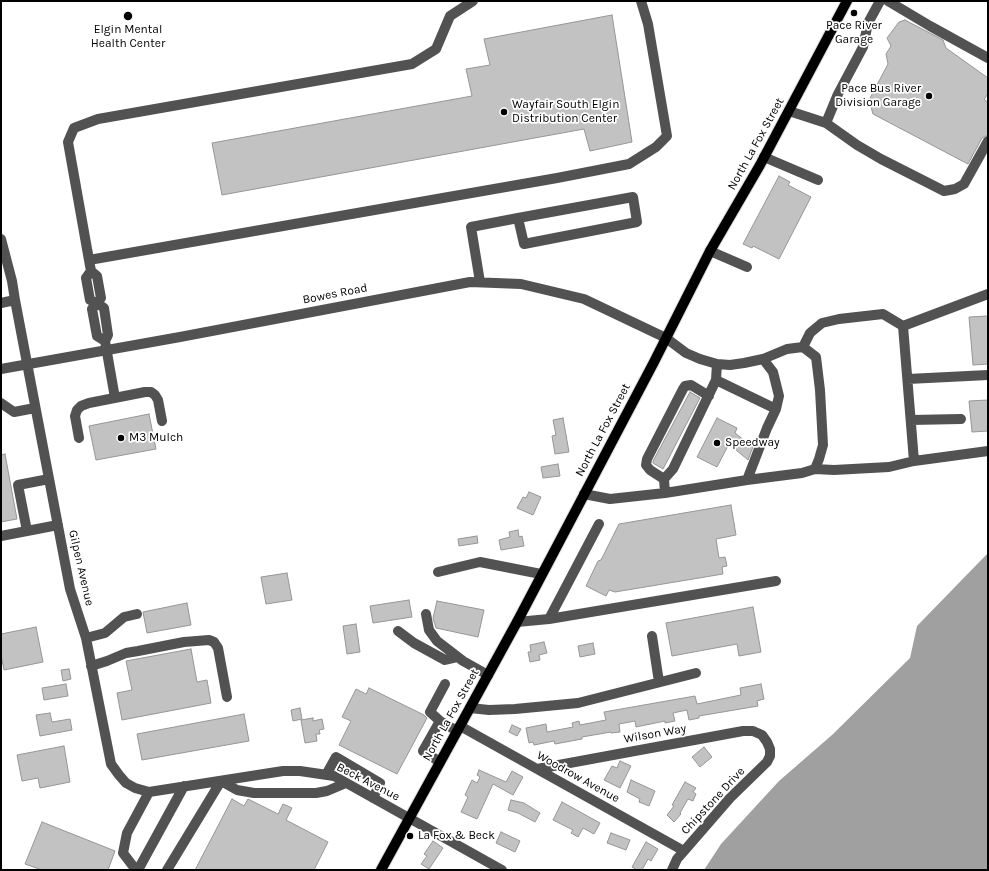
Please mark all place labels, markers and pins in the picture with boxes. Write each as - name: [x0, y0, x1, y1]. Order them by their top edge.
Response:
- marker: Pace River Garage: [849, 8, 859, 18]
- marker: Elgin Mental Health Center: [122, 10, 134, 22]
- place label: Pace River Garage: [826, 19, 882, 47]
- place label: Elgin Mental Health Center: [91, 23, 165, 51]
- place label: Pace Bus River Division Garage: [835, 82, 921, 110]
- marker: Pace Bus River Division Garage: [924, 91, 934, 101]
- place label: Wayfair South Elgin Distribution Center: [512, 98, 619, 126]
- marker: Wayfair South Elgin Distribution Center: [499, 107, 509, 117]
- place label: M3 Mulch: [129, 431, 183, 445]
- marker: M3 Mulch: [116, 433, 126, 443]
- place label: Speedway: [725, 436, 780, 450]
- marker: Speedway: [712, 438, 722, 448]
- place label: La Fox & Beck: [418, 829, 495, 843]
- marker: La Fox & Beck: [405, 831, 415, 841]

